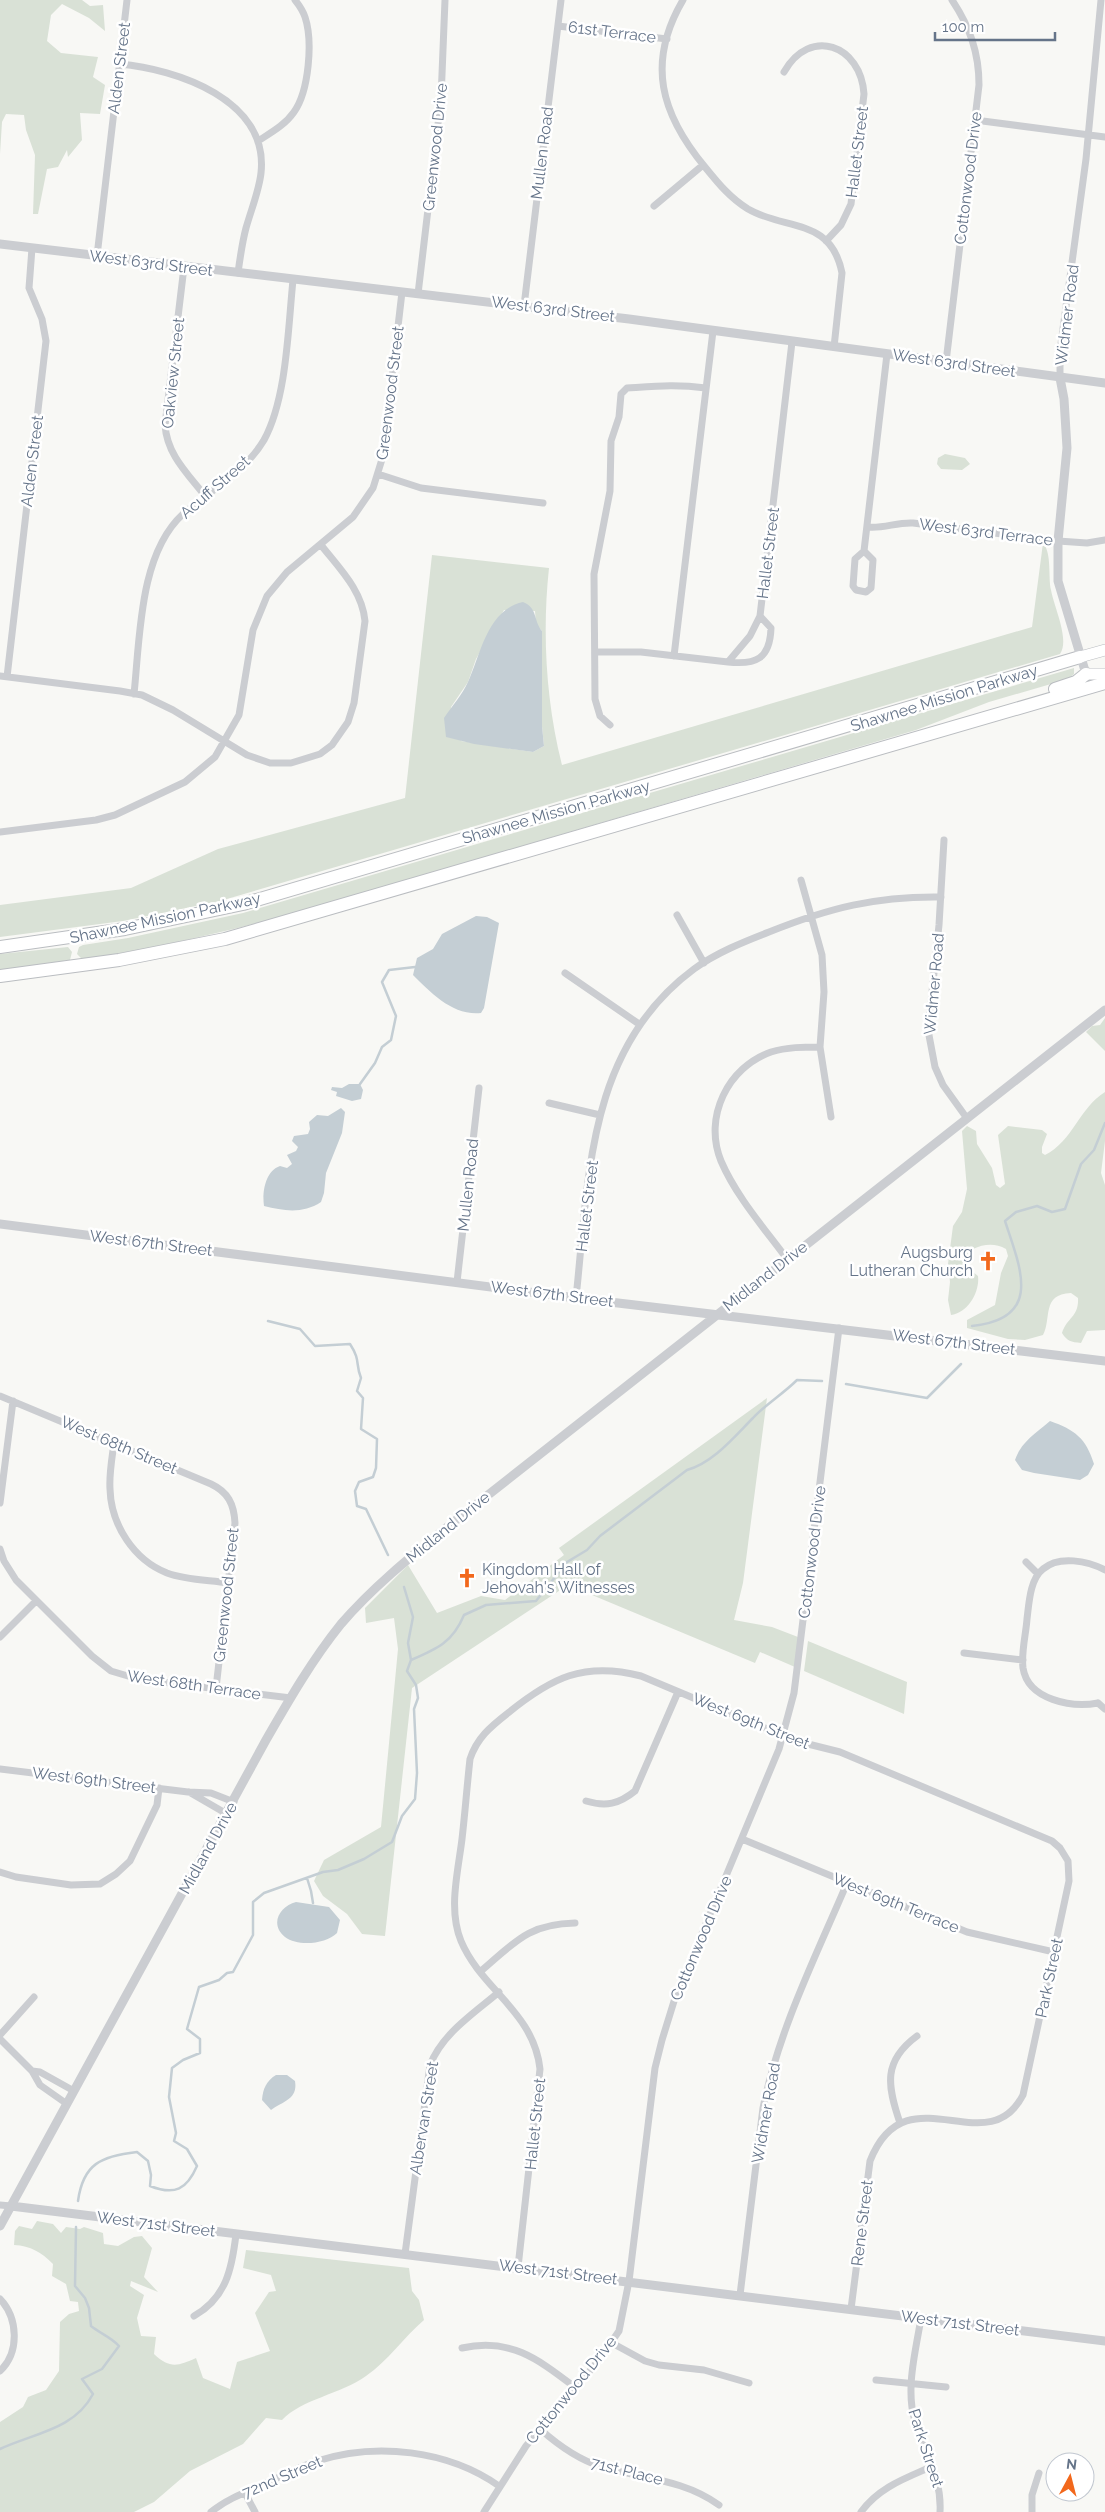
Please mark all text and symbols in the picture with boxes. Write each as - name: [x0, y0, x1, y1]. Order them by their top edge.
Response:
- scale bar: [935, 10, 1055, 42]
- street label: 61st Terrace: [567, 17, 657, 47]
- text: 100 m: [942, 18, 984, 36]
- street label: Alden Street: [104, 20, 134, 115]
- street label: Greenwood Drive: [419, 82, 451, 212]
- street label: Hallet Street: [842, 104, 872, 199]
- street label: Mullen Road: [527, 105, 557, 201]
- street label: Cottonwood Drive: [950, 111, 986, 245]
- street label: West 63rd Street: [88, 246, 214, 280]
- street label: Widmer Road: [1051, 263, 1083, 367]
- street label: West 63rd Street: [490, 292, 616, 326]
- street label: Oakview Street: [158, 316, 188, 429]
- street label: Greenwood Street: [372, 324, 408, 461]
- street label: West 63rd Street: [891, 345, 1017, 381]
- street label: Alden Street: [17, 413, 47, 508]
- street label: Acuff Street: [176, 451, 254, 522]
- street label: Hallet Street: [753, 505, 783, 600]
- street label: West 63rd Terrace: [918, 514, 1054, 550]
- street label: Shawnee Mission Parkway: [848, 660, 1040, 736]
- street label: Shawnee Mission Parkway: [460, 776, 653, 848]
- street label: Shawnee Mission Parkway: [68, 888, 263, 948]
- street label: Widmer Road: [920, 932, 948, 1036]
- street label: Mullen Road: [454, 1138, 482, 1232]
- street label: Hallet Street: [572, 1158, 602, 1253]
- street label: West 67th Street: [89, 1226, 214, 1260]
- street label: Midland Drive: [719, 1237, 811, 1315]
- place label: Augsburg Lutheran Church: [849, 1243, 973, 1280]
- church icon: Augsburg Lutheran Church: [977, 1250, 999, 1272]
- street label: West 67th Street: [490, 1277, 615, 1311]
- street label: West 67th Street: [892, 1325, 1017, 1359]
- street label: West 68th Street: [58, 1412, 181, 1478]
- street label: Cottonwood Drive: [794, 1485, 830, 1619]
- street label: Midland Drive: [402, 1487, 494, 1567]
- street label: Greenwood Street: [210, 1526, 243, 1663]
- place label: Kingdom Hall of Jehovah's Witnesses: [482, 1560, 635, 1597]
- church icon: Kingdom Hall of Jehovah's Witnesses: [456, 1567, 478, 1589]
- street label: West 68th Terrace: [126, 1666, 262, 1704]
- street label: West 69th Street: [690, 1689, 813, 1753]
- street label: West 69th Street: [31, 1763, 158, 1797]
- street label: Midland Drive: [175, 1799, 241, 1897]
- street label: West 69th Terrace: [830, 1869, 962, 1937]
- street label: Cottonwood Drive: [666, 1873, 736, 2003]
- street label: Park Street: [1031, 1936, 1067, 2020]
- street label: Albervan Street: [406, 2059, 442, 2176]
- street label: Widmer Road: [748, 2061, 784, 2165]
- street label: Hallet Street: [521, 2076, 549, 2171]
- street label: Rene Street: [847, 2178, 877, 2267]
- street label: West 71st Street: [96, 2207, 217, 2241]
- street label: West 71st Street: [498, 2255, 619, 2289]
- street label: West 71st Street: [900, 2306, 1021, 2340]
- street label: Cottonwood Drive: [522, 2332, 620, 2448]
- street label: Park Street: [904, 2406, 948, 2490]
- street label: 72nd Street: [239, 2451, 325, 2502]
- north arrow: [1045, 2452, 1095, 2502]
- street label: 71st Place: [589, 2453, 665, 2489]
- text: N: [1065, 2456, 1078, 2473]

